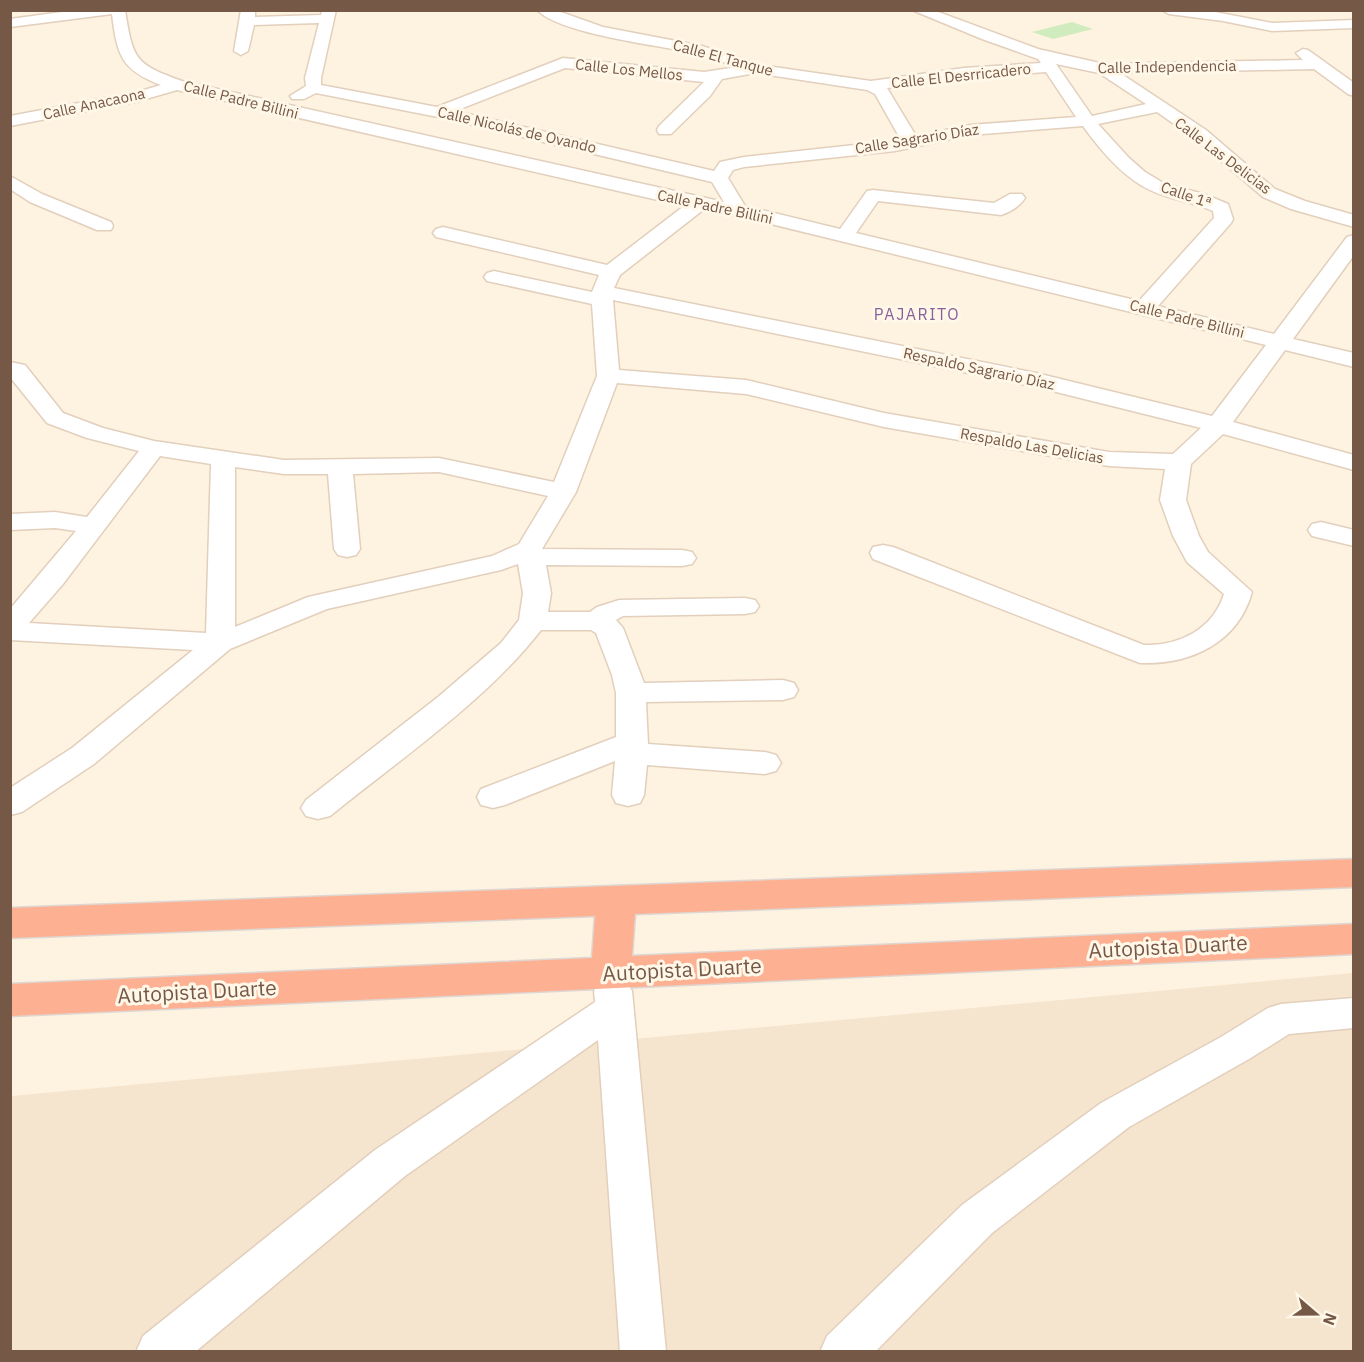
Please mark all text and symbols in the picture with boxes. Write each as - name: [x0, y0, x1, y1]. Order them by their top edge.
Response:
- street label: Calle El Tanque: [671, 35, 775, 80]
- street label: Calle Los Mellos: [574, 54, 684, 85]
- street label: Calle Independencia: [1097, 56, 1237, 77]
- street label: Calle El Desrricadero: [890, 59, 1032, 92]
- street label: Calle Padre Billini: [182, 76, 301, 123]
- street label: Calle Anacaona: [41, 83, 147, 124]
- street label: Calle Nicolás de Ovando: [436, 102, 598, 157]
- street label: Calle Las Delicias: [1171, 113, 1275, 198]
- street label: Calle Sagrario Díaz: [854, 119, 980, 158]
- street label: Calle 1ª: [1158, 177, 1214, 212]
- street label: Calle Padre Billini: [656, 185, 775, 228]
- street label: Calle Padre Billini: [1128, 295, 1247, 342]
- district label: PAJARITO: [874, 304, 960, 324]
- street label: Respaldo Sagrario Díaz: [902, 343, 1057, 394]
- street label: Respaldo Las Delicias: [959, 424, 1105, 467]
- street label: Autopista Duarte: [1088, 928, 1248, 964]
- street label: Autopista Duarte: [602, 951, 762, 987]
- street label: Autopista Duarte: [117, 973, 277, 1009]
- north arrow: [1286, 1284, 1346, 1344]
- text: N: [1319, 1310, 1341, 1328]

